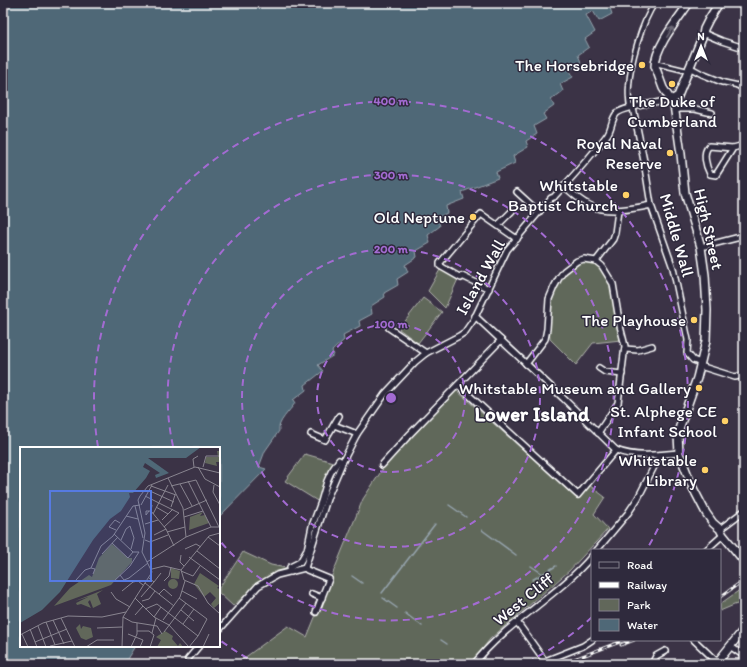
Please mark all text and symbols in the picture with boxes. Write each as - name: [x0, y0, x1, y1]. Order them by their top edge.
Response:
- north arrow: [681, 26, 721, 66]
- one-way arrow: [666, 27, 674, 38]
- text: N: [697, 30, 705, 43]
- place label: The Horsebridge: [515, 55, 634, 75]
- marker: The Horsebridge: [637, 60, 647, 70]
- marker: The Duke of Cumberland: [667, 79, 677, 89]
- place label: The Duke of Cumberland: [627, 91, 718, 131]
- text: 400 m: [374, 94, 409, 108]
- place label: Royal Naval Reserve: [576, 133, 662, 173]
- marker: Royal Naval Reserve: [665, 148, 675, 158]
- text: 300 m: [374, 168, 409, 182]
- place label: Whitstable Baptist Church: [508, 175, 618, 215]
- street label: High Street: [690, 187, 728, 272]
- marker: Whitstable Baptist Church: [621, 190, 631, 200]
- street label: Middle Wall: [656, 191, 699, 279]
- place label: Old Neptune: [373, 207, 465, 227]
- marker: Old Neptune: [468, 212, 478, 222]
- street label: Island Wall: [451, 236, 509, 318]
- text: 200 m: [374, 242, 409, 256]
- place label: The Playhouse: [582, 310, 686, 330]
- marker: The Playhouse: [689, 315, 699, 325]
- text: 100 m: [374, 317, 408, 331]
- place label: Whitstable Museum and Gallery: [459, 378, 691, 398]
- marker: Whitstable Museum and Gallery: [694, 383, 704, 393]
- centre of rings: [384, 391, 398, 405]
- district label: Lower Island: [474, 401, 590, 426]
- place label: St. Alphege CE Infant School: [610, 401, 717, 441]
- marker: St. Alphege CE Infant School: [720, 416, 730, 426]
- inset map: [20, 447, 220, 647]
- place label: Whitstable Library: [618, 450, 697, 490]
- marker: Whitstable Library: [700, 465, 710, 475]
- legend: [591, 549, 721, 641]
- text: Road: [627, 558, 653, 572]
- street label: West Cliff: [489, 568, 558, 630]
- text: Railway: [627, 578, 667, 592]
- text: Park: [627, 598, 651, 612]
- text: Water: [627, 618, 658, 632]

